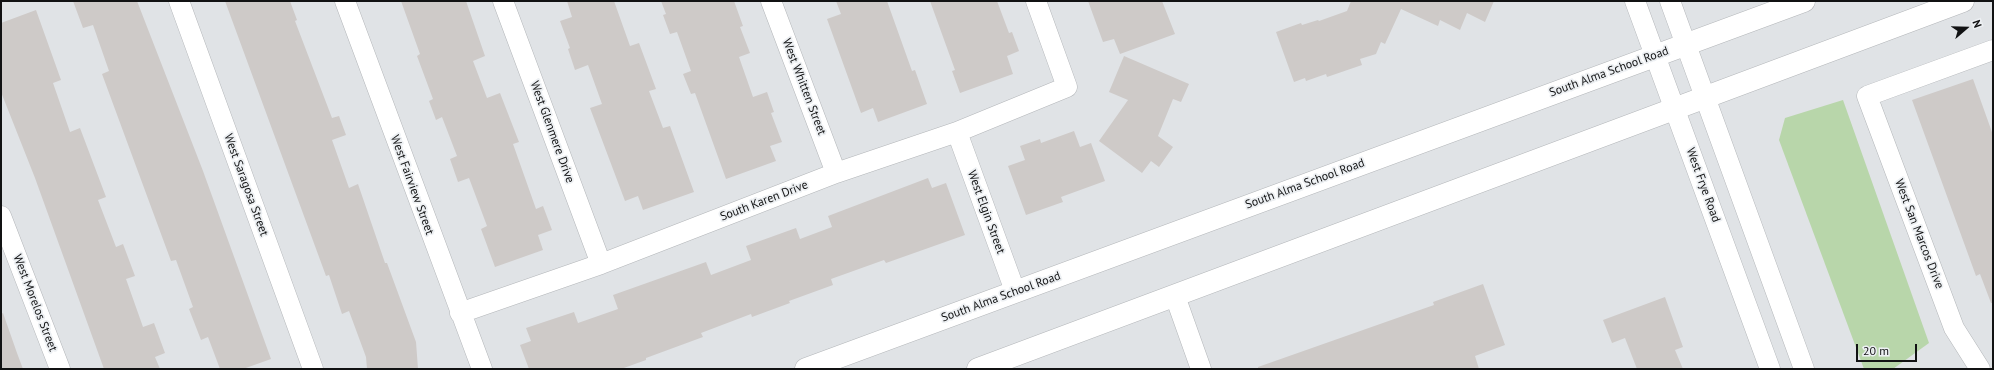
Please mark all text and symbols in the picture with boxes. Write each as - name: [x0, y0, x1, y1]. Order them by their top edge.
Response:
- north arrow: [1946, 8, 1986, 48]
- text: N: [1969, 18, 1985, 30]
- street label: West Whitten Street: [779, 37, 829, 137]
- street label: South Alma School Road: [1547, 44, 1671, 100]
- street label: West Glenmere Drive: [527, 79, 577, 185]
- street label: West Saragosa Street: [221, 132, 271, 238]
- street label: West Fairview Street: [387, 133, 437, 237]
- street label: West Frye Road: [1683, 146, 1723, 224]
- street label: South Alma School Road: [1243, 156, 1367, 212]
- street label: West Elgin Street: [964, 168, 1008, 256]
- street label: West San Marcos Drive: [1891, 177, 1947, 291]
- street label: South Karen Drive: [718, 178, 810, 224]
- street label: West Morelos Street: [10, 252, 60, 354]
- street label: South Alma School Road: [939, 269, 1063, 325]
- scale bar: [1858, 336, 1919, 362]
- text: 20 m: [1863, 343, 1889, 358]

